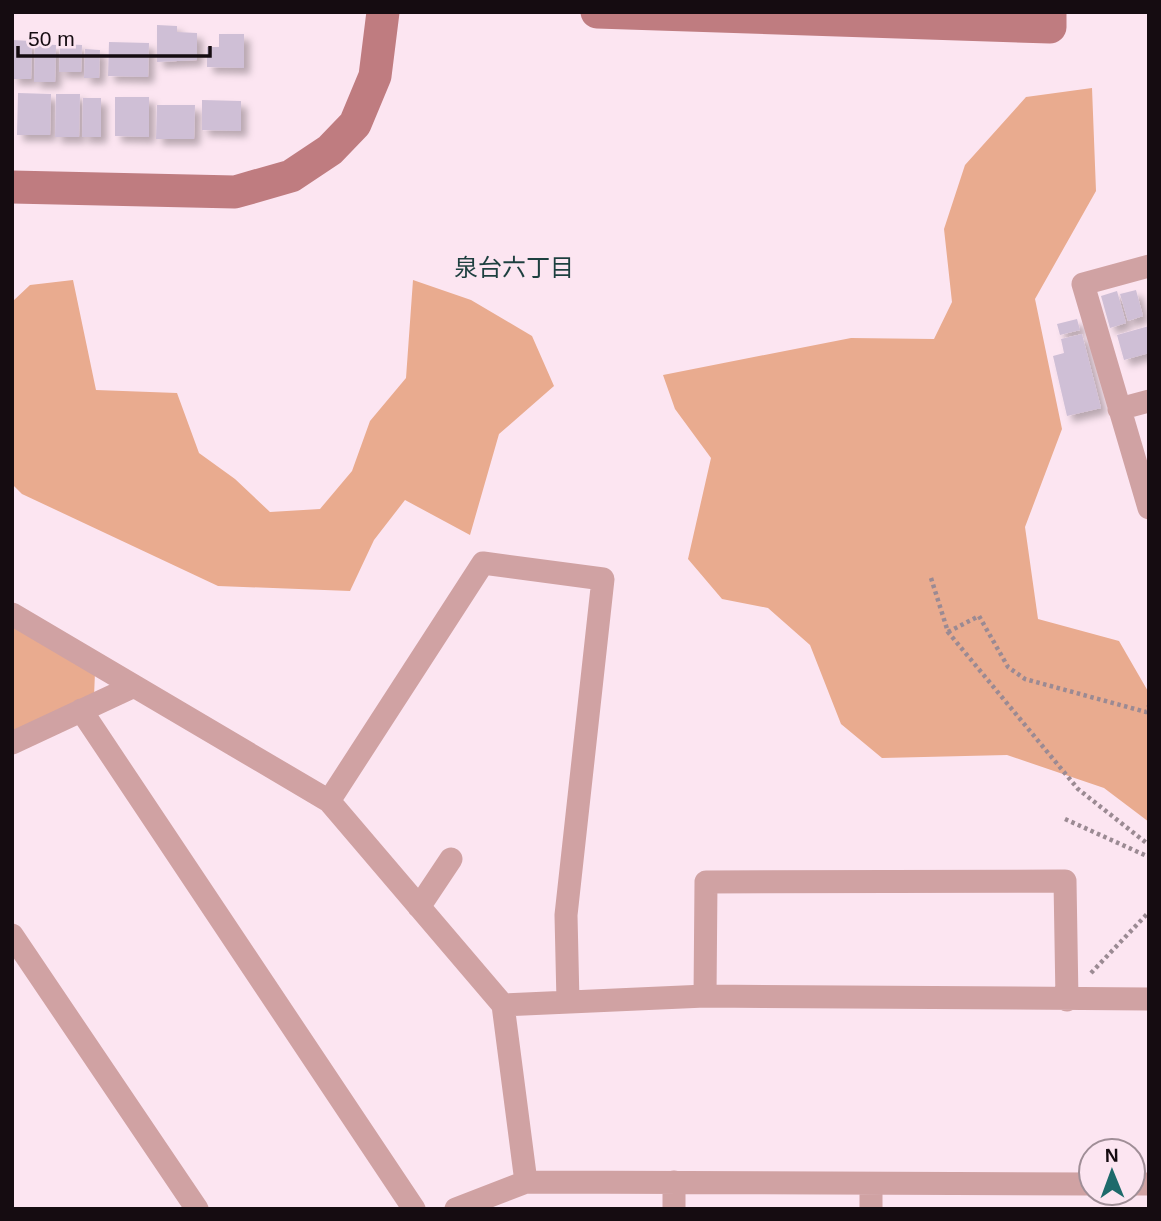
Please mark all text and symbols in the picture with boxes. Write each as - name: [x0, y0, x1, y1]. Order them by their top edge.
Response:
- scale bar: [18, 14, 210, 58]
- text: 50 m: [28, 27, 75, 50]
- district label: 泉台六丁目: [454, 254, 574, 281]
- north arrow: [1077, 1137, 1147, 1207]
- text: N: [1105, 1145, 1119, 1166]

